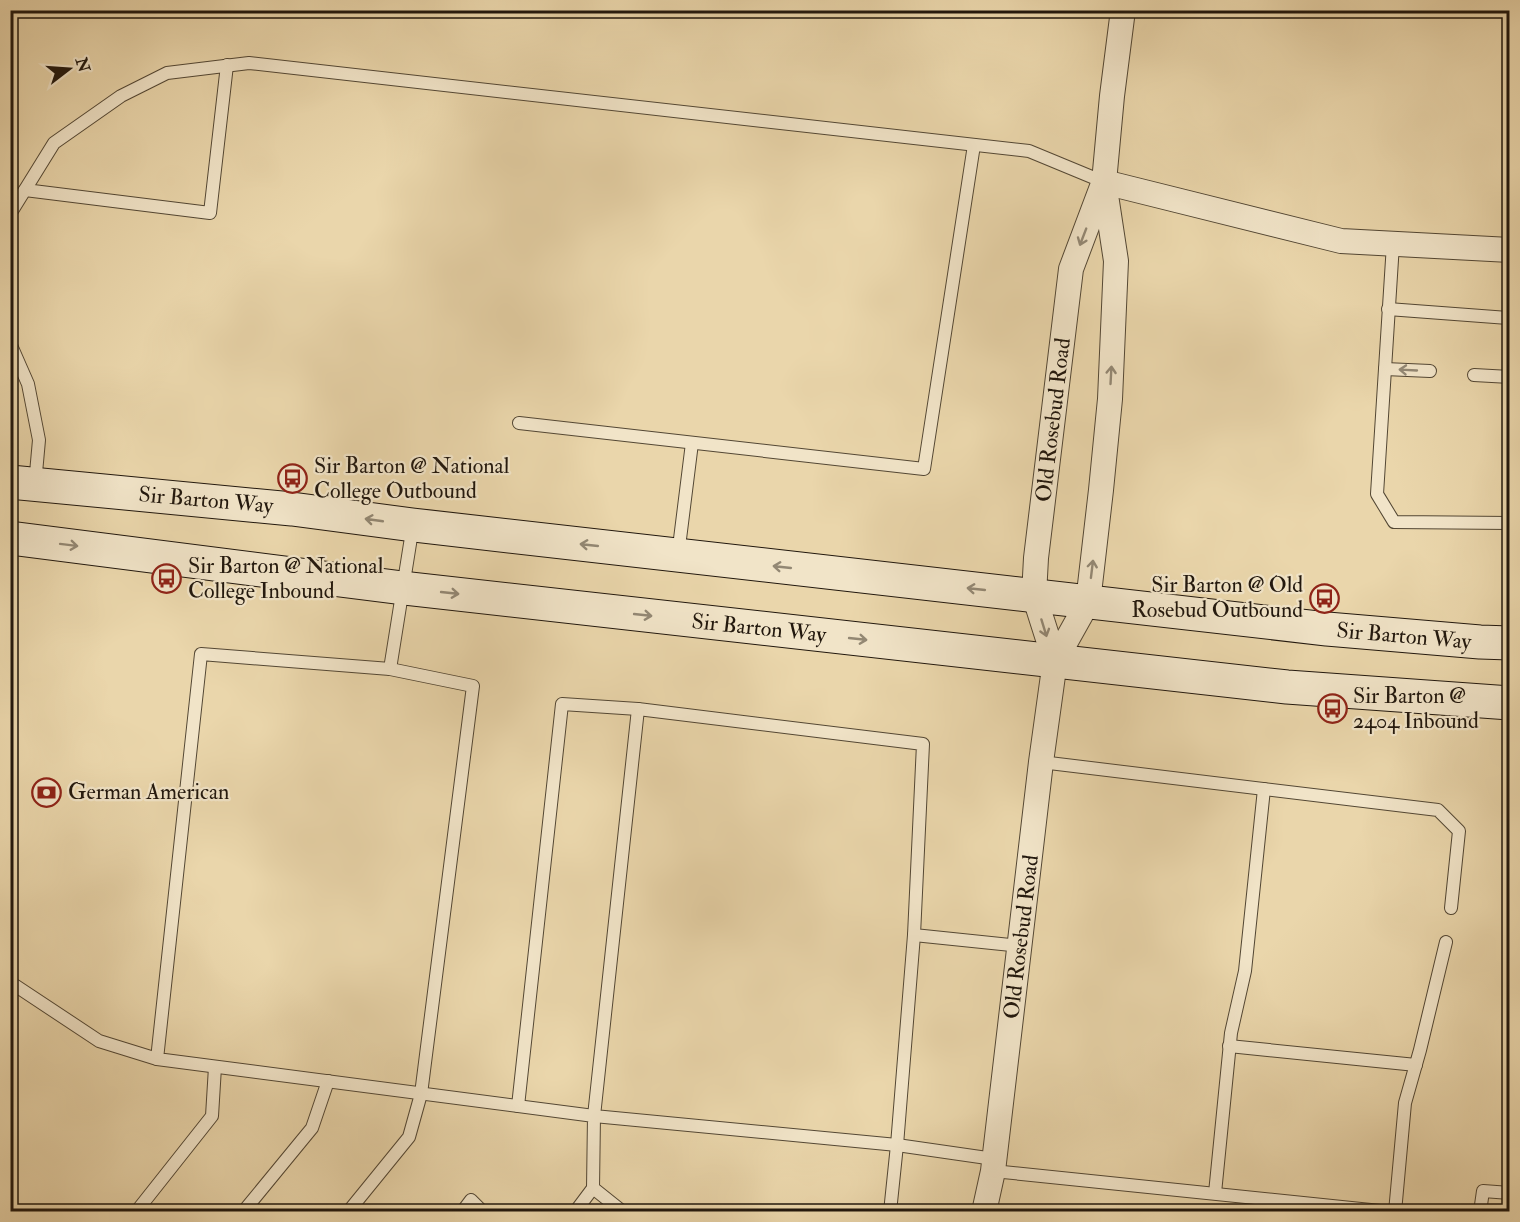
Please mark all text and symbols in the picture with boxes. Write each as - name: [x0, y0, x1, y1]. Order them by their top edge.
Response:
- north arrow: [39, 39, 99, 99]
- text: N: [70, 54, 94, 75]
- one-way arrow: [1077, 227, 1088, 246]
- street label: Old Rosebud Road: [1029, 336, 1077, 504]
- one-way arrow: [1398, 364, 1418, 375]
- one-way arrow: [1106, 366, 1117, 386]
- place label: Sir Barton @ National College Outbound: [314, 452, 510, 505]
- bus stop icon: Sir Barton @ National College Outbound: [277, 463, 309, 495]
- street label: Sir Barton Way: [137, 480, 275, 520]
- one-way arrow: [365, 514, 385, 525]
- one-way arrow: [579, 539, 599, 550]
- one-way arrow: [58, 540, 78, 551]
- place label: Sir Barton @ National College Inbound: [188, 552, 384, 605]
- one-way arrow: [1087, 560, 1098, 580]
- one-way arrow: [773, 561, 793, 572]
- bus stop icon: Sir Barton @ National College Inbound: [151, 563, 183, 595]
- place label: Sir Barton @ Old Rosebud Outbound: [1131, 571, 1303, 624]
- bus stop icon: Sir Barton @ Old Rosebud Outbound: [1308, 582, 1340, 614]
- one-way arrow: [967, 583, 987, 594]
- one-way arrow: [439, 588, 459, 599]
- street label: Sir Barton Way: [690, 607, 828, 649]
- one-way arrow: [633, 610, 653, 621]
- street label: Sir Barton Way: [1335, 616, 1473, 656]
- one-way arrow: [1040, 618, 1051, 637]
- one-way arrow: [848, 634, 867, 645]
- place label: Sir Barton @ 2404 Inbound: [1353, 682, 1479, 735]
- bus stop icon: Sir Barton @ 2404 Inbound: [1316, 693, 1348, 725]
- bank icon: German American: [31, 776, 63, 808]
- place label: German American: [68, 778, 229, 806]
- street label: Old Rosebud Road: [997, 853, 1045, 1021]

